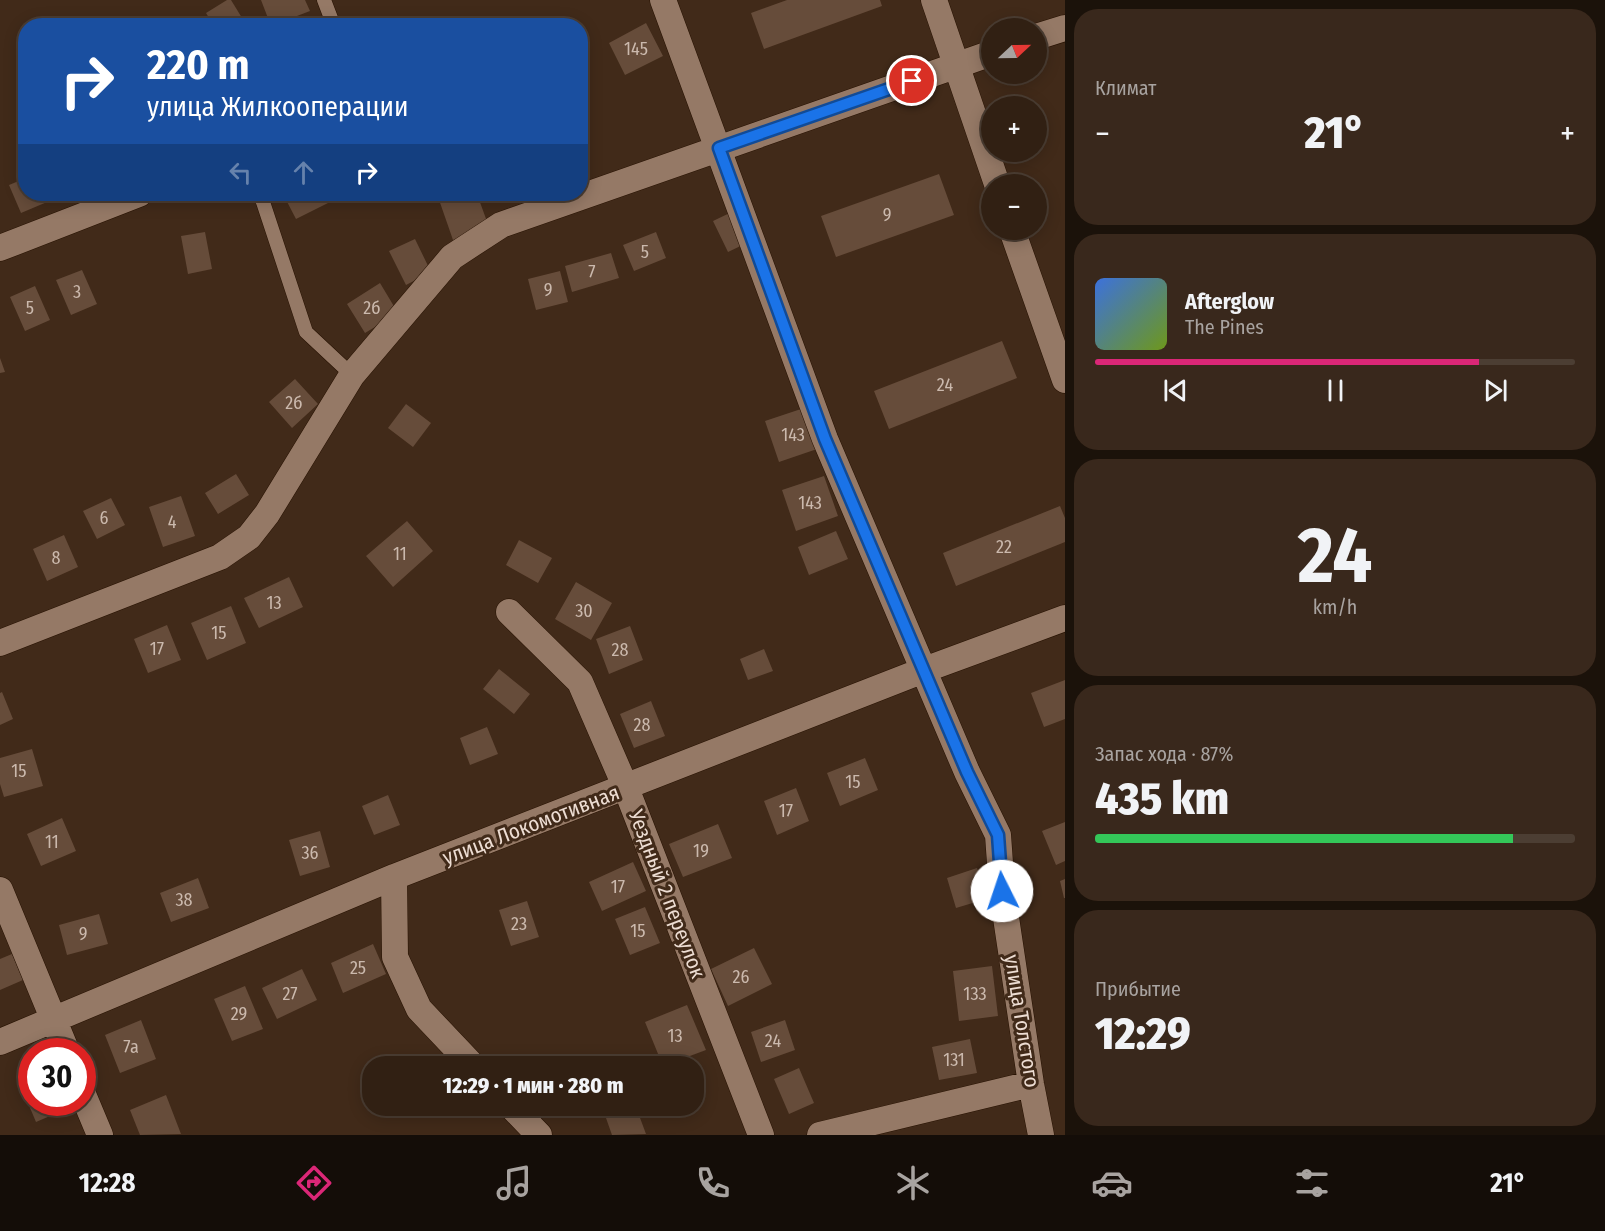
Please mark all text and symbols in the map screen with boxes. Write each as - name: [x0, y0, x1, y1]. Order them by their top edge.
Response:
- north arrow: [981, 18, 1047, 84]
- map controls: [981, 18, 1047, 240]
- house number: 145: [624, 38, 648, 60]
- text: 220 m: [147, 40, 250, 90]
- icon: right: [48, 42, 126, 120]
- pin: [886, 55, 937, 106]
- icon: arrive: [895, 64, 928, 97]
- text: Климат: [1095, 76, 1156, 100]
- text: улица Жилкооперации: [147, 91, 409, 123]
- button: +: [981, 96, 1047, 162]
- text: 21°: [1304, 106, 1365, 160]
- text: −: [1095, 114, 1110, 154]
- text: +: [1560, 114, 1575, 154]
- icon: left: [224, 156, 257, 189]
- icon: ahead: [287, 156, 320, 189]
- icon: right: [350, 156, 383, 189]
- button: −: [981, 174, 1047, 240]
- house number: 9: [883, 204, 891, 226]
- house number: 5: [641, 241, 649, 263]
- house number: 7: [588, 261, 596, 283]
- house number: 9: [544, 279, 552, 301]
- house number: 3: [73, 281, 81, 303]
- text: Afterglow: [1185, 288, 1274, 315]
- house number: 5: [26, 297, 34, 319]
- house number: 2б: [363, 297, 381, 319]
- text: The Pines: [1185, 315, 1264, 339]
- house number: 24: [937, 374, 953, 396]
- icon: previous: [1159, 374, 1192, 407]
- icon: pause: [1319, 374, 1352, 407]
- icon: next: [1479, 374, 1512, 407]
- house number: 2б: [285, 392, 303, 414]
- house number: 143: [781, 424, 805, 446]
- house number: 143: [798, 492, 822, 514]
- house number: 6: [100, 507, 109, 529]
- text: 24: [1298, 509, 1372, 603]
- house number: 4: [168, 511, 177, 533]
- house number: 22: [996, 536, 1012, 558]
- house number: 11: [393, 543, 407, 565]
- house number: 8: [52, 547, 61, 569]
- house number: 13: [266, 592, 282, 614]
- text: km/h: [1313, 595, 1357, 619]
- house number: 30: [575, 600, 593, 622]
- house number: 15: [211, 622, 227, 644]
- house number: 17: [150, 638, 164, 660]
- house number: 28: [612, 639, 628, 661]
- house number: 28: [634, 714, 650, 736]
- text: Запас хода · 87%: [1095, 742, 1233, 766]
- house number: 15: [11, 760, 27, 782]
- house number: 15: [845, 771, 861, 793]
- text: 435 km: [1095, 772, 1229, 826]
- street label: улица Локомотивная: [439, 779, 623, 871]
- house number: 17: [779, 800, 793, 822]
- street label: Уездный 2 переулок: [623, 805, 711, 982]
- house number: 11: [45, 831, 59, 853]
- house number: 19: [693, 840, 709, 862]
- house number: 36: [301, 842, 319, 864]
- position arrow: [970, 859, 1034, 923]
- house number: 17: [611, 876, 625, 898]
- house number: 38: [175, 889, 193, 911]
- house number: 23: [511, 913, 527, 935]
- house number: 15: [630, 920, 646, 942]
- house number: 9: [79, 923, 87, 945]
- street label: улица Толстого: [999, 953, 1045, 1089]
- house number: 25: [350, 957, 366, 979]
- house number: 26: [733, 966, 750, 988]
- text: Прибытие: [1095, 977, 1181, 1001]
- house number: 27: [282, 983, 298, 1005]
- house number: 133: [963, 983, 987, 1005]
- house number: 29: [231, 1003, 247, 1025]
- text: 12:29: [1095, 1007, 1191, 1061]
- house number: 13: [667, 1025, 683, 1047]
- house number: 24: [765, 1030, 781, 1052]
- house number: 7а: [123, 1036, 139, 1058]
- speed limit sign: 30: [18, 1038, 96, 1116]
- house number: 131: [943, 1049, 965, 1071]
- text: 12:29 · 1 мин · 280 m: [443, 1072, 623, 1099]
- icon: directions: [293, 1162, 335, 1204]
- icon: music: [493, 1162, 535, 1204]
- icon: phone: [692, 1162, 734, 1204]
- icon: climate: [892, 1162, 934, 1204]
- icon: car: [1091, 1162, 1133, 1204]
- icon: filters: [1291, 1162, 1333, 1204]
- text: 12:28: [79, 1167, 136, 1199]
- text: 21°: [1490, 1167, 1526, 1199]

